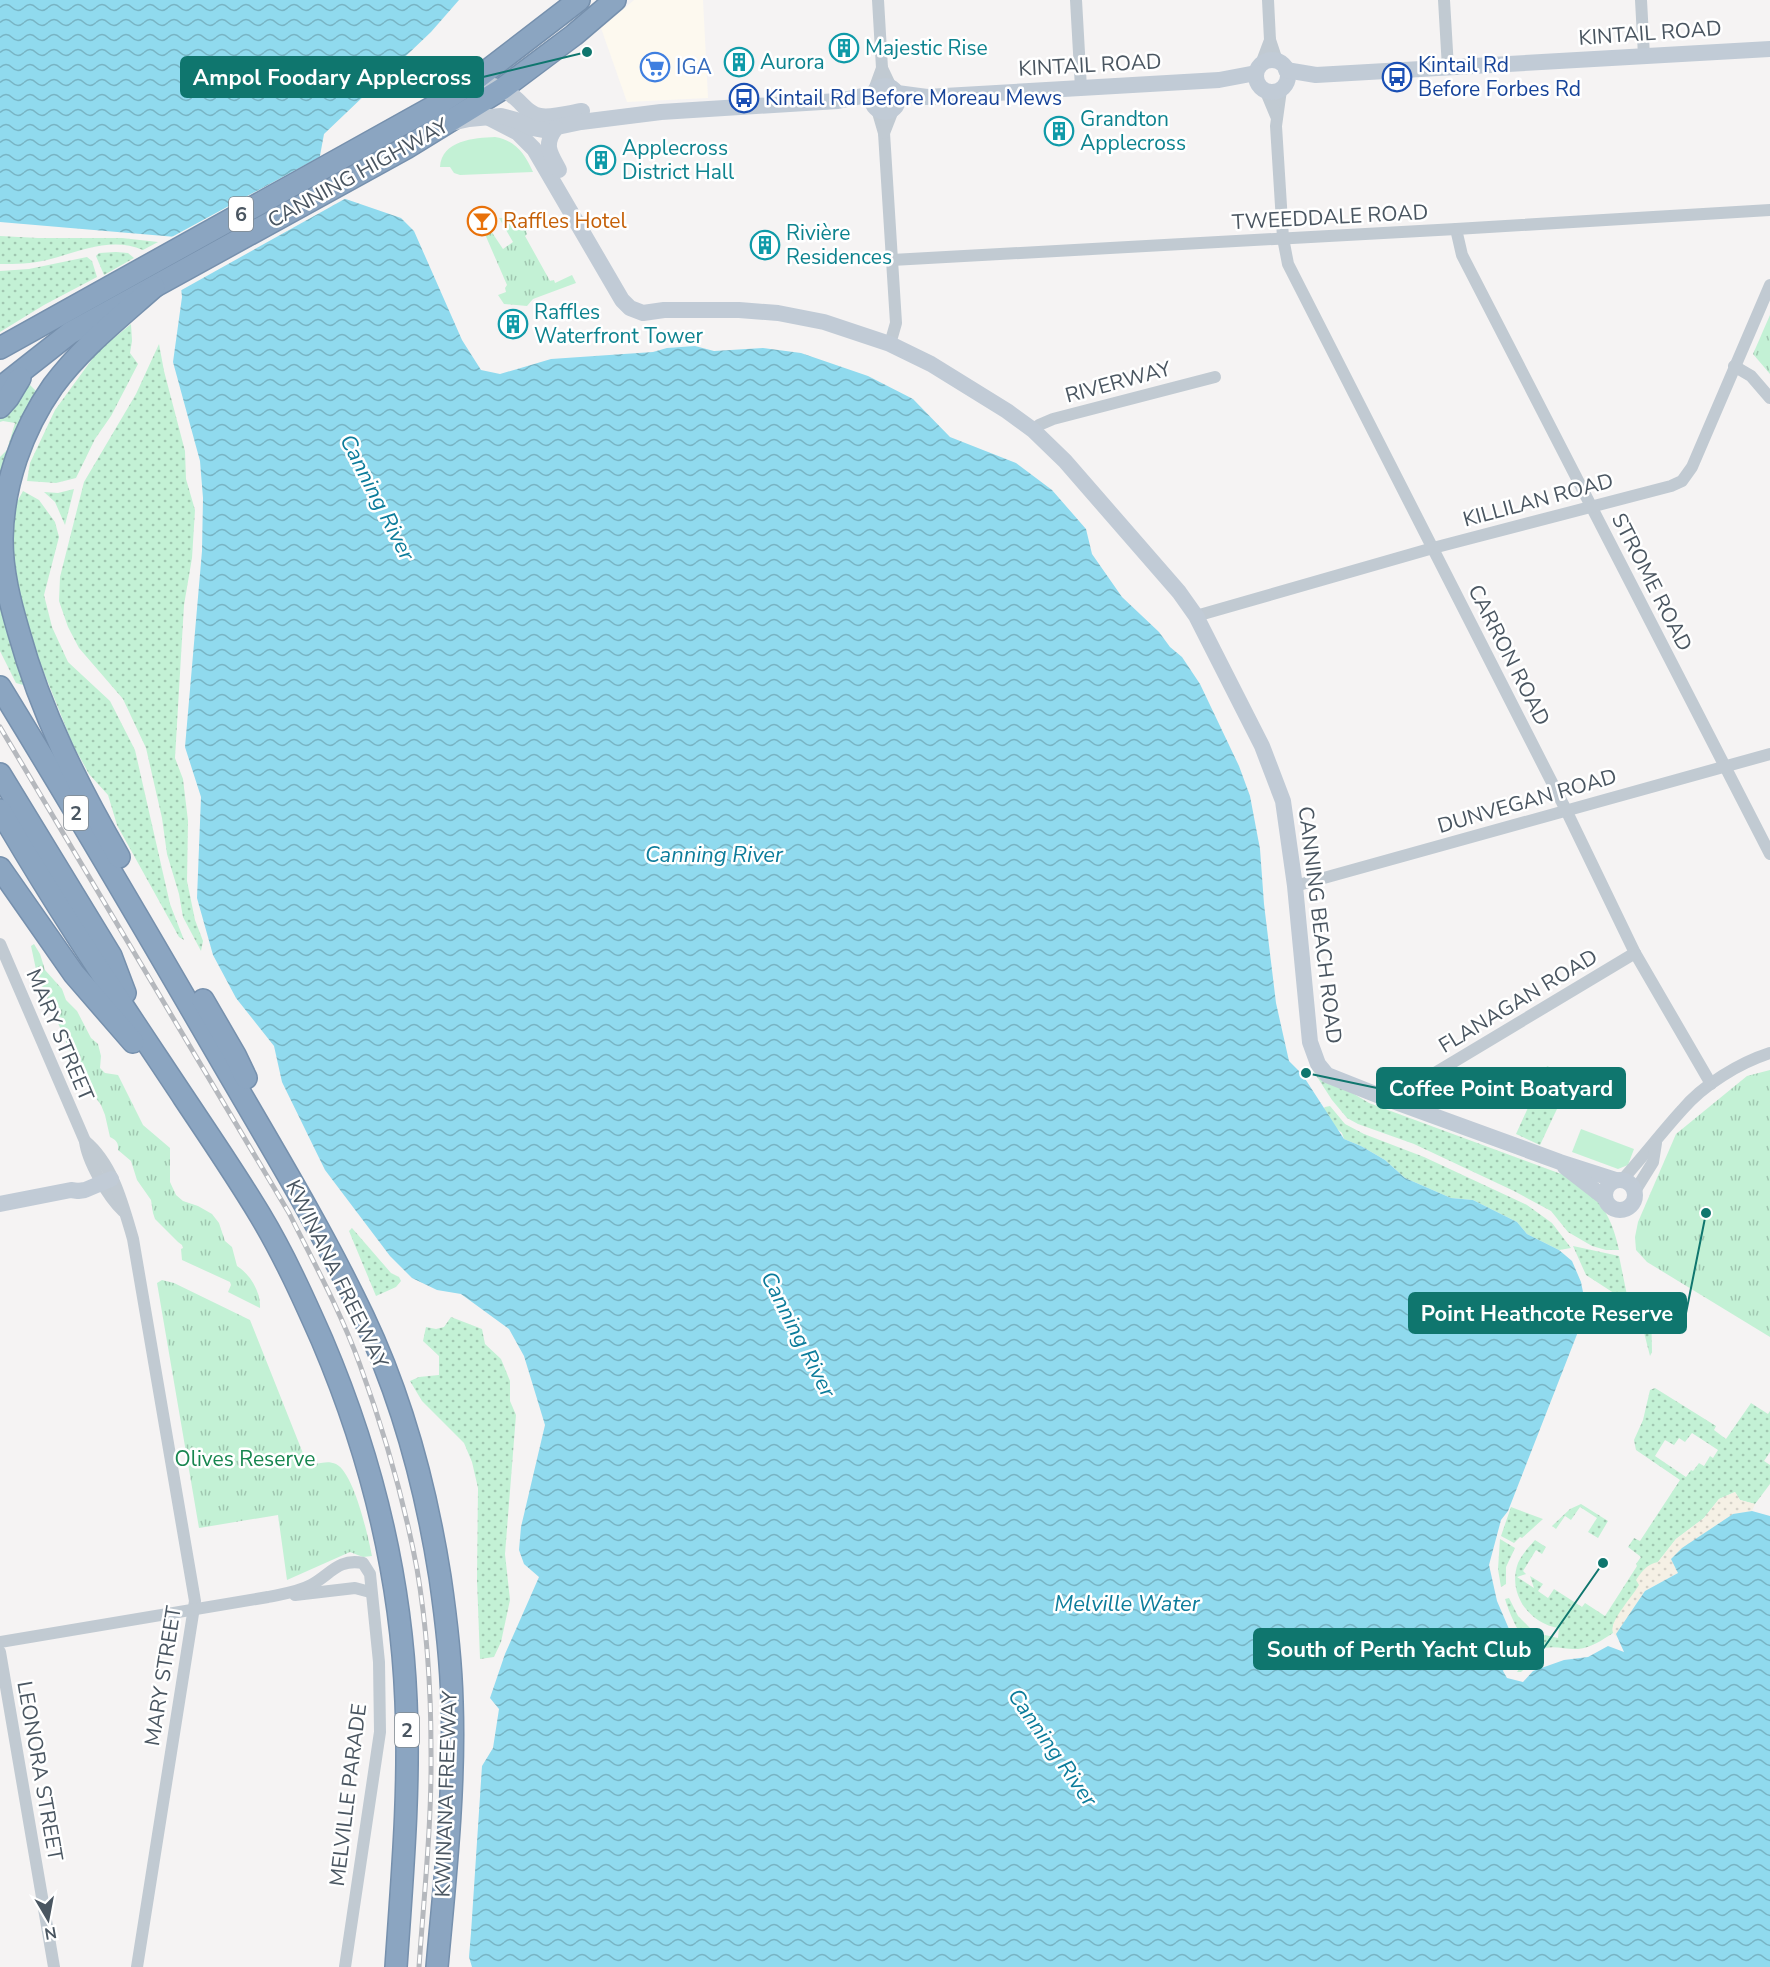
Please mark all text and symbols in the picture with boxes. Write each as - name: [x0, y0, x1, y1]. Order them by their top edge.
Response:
- street label: KINTAIL ROAD: [1578, 14, 1722, 52]
- building icon: Majestic Rise: [828, 32, 860, 64]
- place label: Majestic Rise: [865, 34, 988, 62]
- building icon: Aurora: [723, 46, 755, 78]
- street label: KINTAIL ROAD: [1018, 47, 1162, 83]
- place label: Aurora: [760, 48, 825, 76]
- supermarket icon: IGA: [639, 51, 671, 83]
- place label: Kintail Rd Before Forbes Rd: [1418, 51, 1581, 103]
- place label: IGA: [676, 53, 712, 81]
- callout: Ampol Foodary Applecross: [181, 57, 483, 97]
- bus stop icon: Kintail Rd Before Forbes Rd: [1381, 61, 1413, 93]
- text: Ampol Foodary Applecross: [193, 63, 471, 93]
- bus stop icon: Kintail Rd Before Moreau Mews: [728, 82, 760, 114]
- place label: Kintail Rd Before Moreau Mews: [765, 84, 1062, 112]
- place label: Grandton Applecross: [1080, 105, 1186, 157]
- street label: CANNING HIGHWAY: [263, 111, 454, 234]
- building icon: Grandton Applecross: [1043, 115, 1075, 147]
- place label: Applecross District Hall: [622, 134, 735, 186]
- building icon: Applecross District Hall: [585, 144, 617, 176]
- road number: 6: [229, 197, 253, 231]
- street label: TWEEDDALE ROAD: [1231, 198, 1429, 236]
- bar icon: Raffles Hotel: [466, 205, 498, 237]
- place label: Raffles Hotel: [503, 207, 628, 235]
- place label: Rivière Residences: [786, 219, 892, 271]
- building icon: Rivière Residences: [749, 229, 781, 261]
- place label: Raffles Waterfront Tower: [534, 298, 704, 350]
- building icon: Raffles Waterfront Tower: [497, 308, 529, 340]
- street label: RIVERWAY: [1062, 354, 1174, 410]
- water label: Canning River: [332, 429, 422, 567]
- street label: KILLILAN ROAD: [1460, 466, 1616, 534]
- street label: STROME ROAD: [1605, 508, 1699, 656]
- street label: CARRON ROAD: [1461, 580, 1557, 730]
- street label: DUNVEGAN ROAD: [1434, 762, 1620, 840]
- road number: 2: [64, 796, 88, 830]
- street label: CANNING BEACH ROAD: [1292, 805, 1348, 1045]
- water label: Canning River: [645, 840, 784, 870]
- street label: FLANAGAN ROAD: [1433, 943, 1603, 1059]
- street label: MARY STREET: [20, 965, 101, 1106]
- callout: Coffee Point Boatyard: [1377, 1068, 1625, 1108]
- text: Coffee Point Boatyard: [1389, 1074, 1613, 1104]
- street label: KWINANA FREEWAY: [279, 1175, 395, 1373]
- water label: Canning River: [753, 1266, 843, 1404]
- callout: Point Heathcote Reserve: [1409, 1293, 1686, 1333]
- text: Point Heathcote Reserve: [1421, 1299, 1673, 1329]
- park label: Olives Reserve: [175, 1445, 315, 1473]
- water label: Melville Water: [1054, 1589, 1201, 1619]
- street label: MARY STREET: [138, 1604, 188, 1748]
- callout: South of Perth Yacht Club: [1254, 1629, 1543, 1669]
- text: South of Perth Yacht Club: [1267, 1635, 1531, 1665]
- street label: LEONORA STREET: [10, 1679, 70, 1863]
- water label: Canning River: [1000, 1683, 1105, 1814]
- street label: KWINANA FREEWAY: [428, 1690, 464, 1898]
- street label: MELVILLE PARADE: [323, 1702, 373, 1888]
- road number: 2: [395, 1713, 419, 1747]
- north arrow: [18, 1889, 78, 1949]
- text: N: [43, 1921, 58, 1945]

